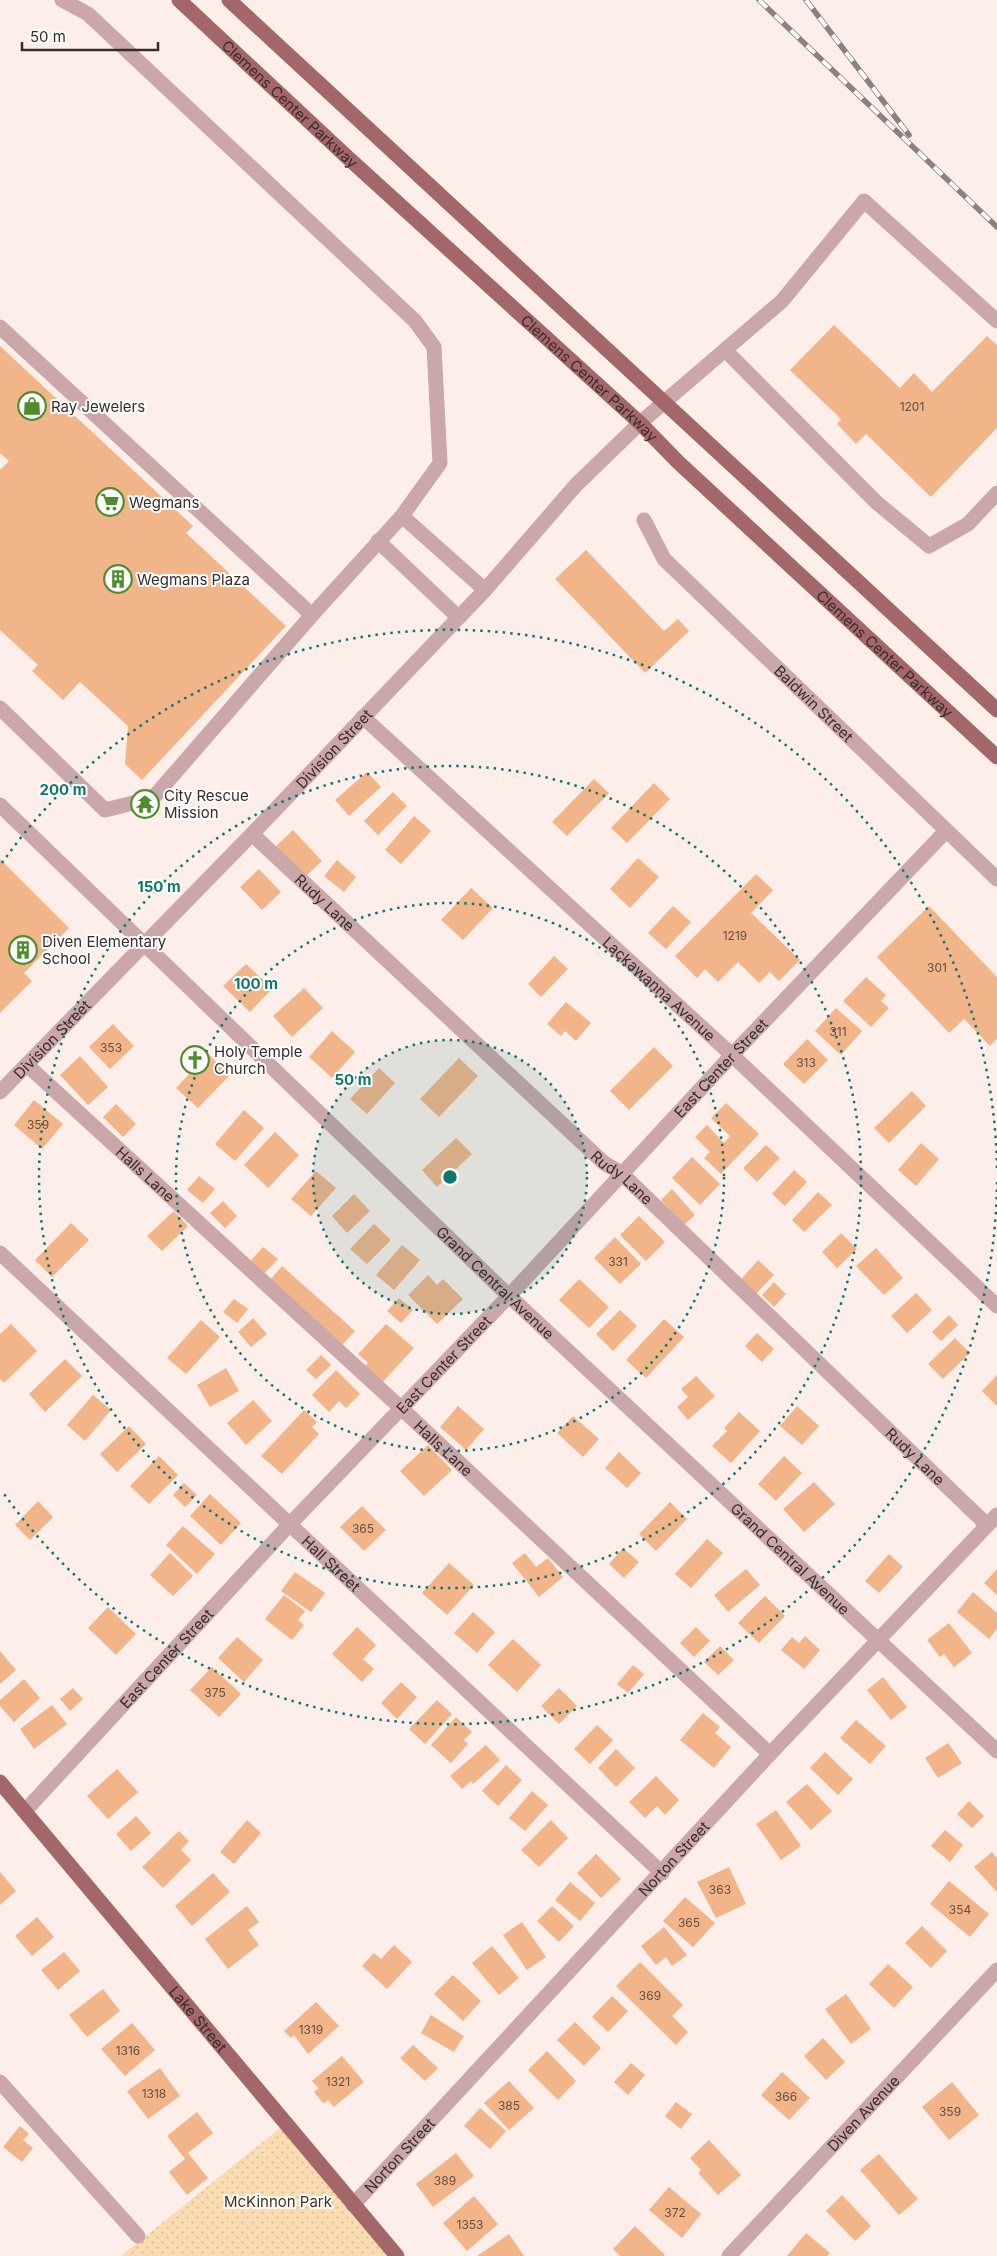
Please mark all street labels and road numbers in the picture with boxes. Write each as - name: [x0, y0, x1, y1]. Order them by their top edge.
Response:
- street label: Clemens Center Parkway: [218, 36, 363, 172]
- street label: Clemens Center Parkway: [517, 310, 663, 446]
- street label: Clemens Center Parkway: [813, 586, 958, 722]
- street label: Baldwin Street: [771, 661, 858, 746]
- street label: Division Street: [291, 705, 376, 792]
- street label: Rudy Lane: [291, 870, 359, 935]
- street label: Lackawanna Avenue: [599, 932, 720, 1045]
- street label: Division Street: [9, 996, 94, 1082]
- street label: East Center Street: [670, 1014, 772, 1121]
- street label: Halls Lane: [112, 1142, 179, 1206]
- street label: Rudy Lane: [587, 1146, 657, 1208]
- street label: Grand Central Avenue: [433, 1222, 558, 1343]
- street label: East Center Street: [392, 1311, 495, 1417]
- street label: Halls Lane: [410, 1416, 477, 1480]
- street label: Rudy Lane: [882, 1423, 949, 1489]
- street label: Grand Central Avenue: [727, 1498, 854, 1618]
- street label: Hall Street: [298, 1531, 365, 1595]
- street label: East Center Street: [115, 1604, 217, 1712]
- street label: Norton Street: [634, 1817, 713, 1900]
- street label: Lake Street: [165, 1982, 231, 2056]
- street label: Diven Avenue: [823, 2071, 903, 2155]
- street label: Norton Street: [360, 2114, 439, 2197]

